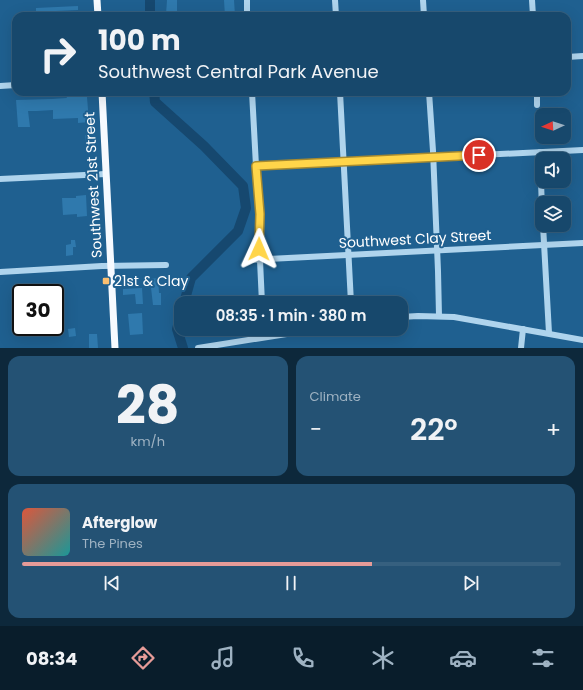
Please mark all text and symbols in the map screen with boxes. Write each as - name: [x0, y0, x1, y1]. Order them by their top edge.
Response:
- text: 100 m: [98, 21, 181, 60]
- icon: right: [32, 28, 84, 80]
- text: Southwest Central Park Avenue: [98, 59, 379, 84]
- north arrow: [535, 108, 571, 144]
- map controls: [535, 108, 571, 232]
- street label: Southwest 21st Street: [79, 111, 107, 259]
- pin: [462, 138, 496, 172]
- icon: arrive: [468, 144, 490, 166]
- button: sound: [535, 152, 571, 188]
- button: layers: [535, 196, 571, 232]
- street label: Southwest Clay Street: [338, 225, 492, 253]
- position arrow: [238, 228, 280, 270]
- place label: 21st & Clay: [114, 271, 188, 291]
- marker: 21st & Clay: [101, 276, 111, 286]
- speed limit sign: 30: [12, 284, 64, 336]
- text: 08:35 · 1 min · 380 m: [216, 305, 366, 326]
- text: 28: [116, 369, 179, 442]
- text: Climate: [310, 387, 361, 406]
- text: 22°: [410, 408, 458, 451]
- text: −: [310, 414, 322, 445]
- text: +: [546, 414, 561, 445]
- text: km/h: [130, 432, 165, 451]
- text: Afterglow: [82, 512, 157, 533]
- text: The Pines: [82, 534, 143, 553]
- icon: previous: [101, 572, 123, 594]
- icon: pause: [280, 572, 302, 594]
- icon: next: [460, 572, 482, 594]
- icon: directions: [129, 644, 157, 672]
- icon: music: [209, 644, 237, 672]
- icon: phone: [289, 644, 317, 672]
- icon: climate: [369, 644, 397, 672]
- icon: car: [449, 644, 477, 672]
- icon: filters: [529, 644, 557, 672]
- text: 08:34: [26, 646, 78, 671]

